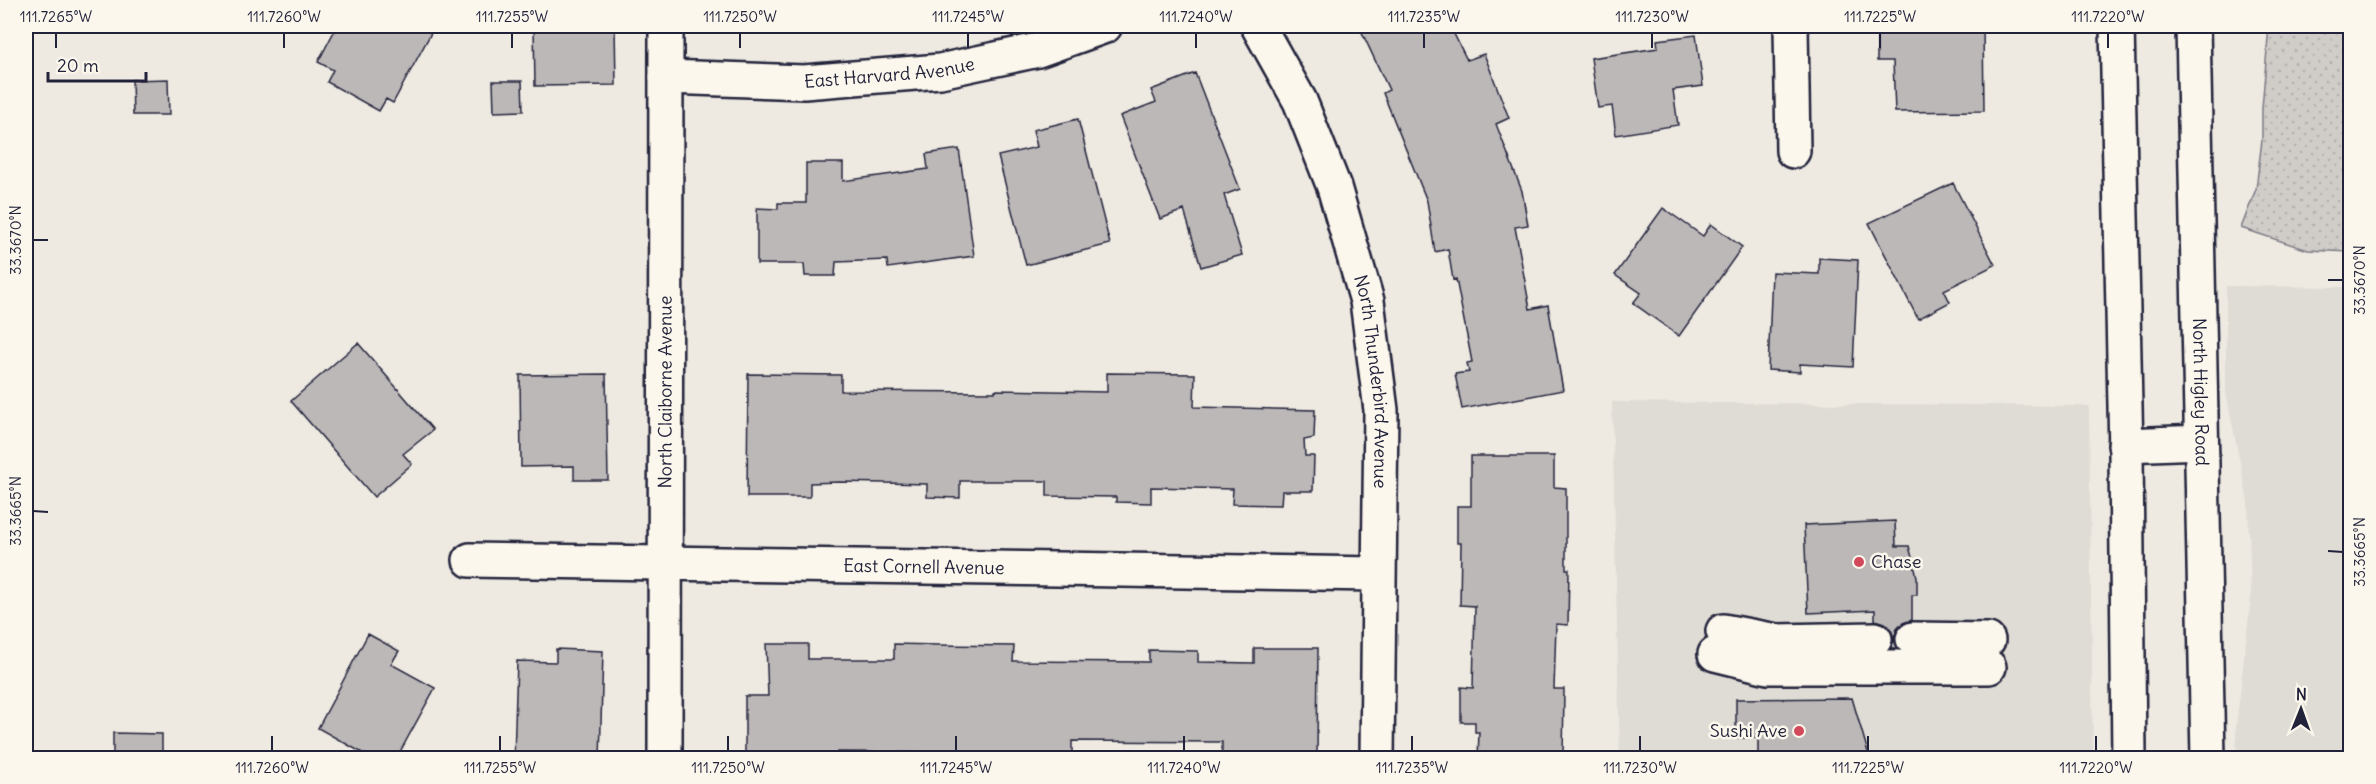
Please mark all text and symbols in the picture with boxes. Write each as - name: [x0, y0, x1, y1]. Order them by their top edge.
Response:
- text: 111.7265°W: [20, 7, 93, 26]
- text: 111.7260°W: [247, 7, 321, 26]
- text: 111.7255°W: [476, 7, 549, 26]
- text: 111.7250°W: [703, 7, 777, 26]
- text: 111.7245°W: [932, 7, 1004, 26]
- text: 111.7240°W: [1159, 7, 1233, 26]
- text: 111.7235°W: [1388, 7, 1461, 26]
- text: 111.7230°W: [1615, 7, 1689, 26]
- text: 111.7225°W: [1844, 7, 1916, 26]
- text: 111.7220°W: [2071, 7, 2145, 26]
- scale bar: [48, 45, 146, 83]
- street label: East Harvard Avenue: [803, 52, 977, 93]
- text: 20 m: [57, 54, 99, 77]
- text: 33.3670°N: [6, 205, 25, 275]
- text: 33.3670°N: [2350, 245, 2369, 315]
- street label: North Thunderbird Avenue: [1349, 272, 1393, 489]
- street label: North Claiborne Avenue: [653, 295, 677, 489]
- street label: North Higley Road: [2188, 318, 2214, 467]
- text: 33.3665°N: [6, 476, 25, 546]
- text: 33.3665°N: [2350, 517, 2369, 587]
- place label: Chase: [1871, 550, 1921, 573]
- street label: East Cornell Avenue: [843, 554, 1005, 579]
- marker: Chase: [1852, 555, 1866, 569]
- north arrow: [2271, 679, 2331, 739]
- text: N: [2296, 684, 2307, 704]
- place label: Sushi Ave: [1710, 719, 1787, 742]
- marker: Sushi Ave: [1792, 724, 1806, 738]
- text: 111.7260°W: [235, 758, 309, 777]
- text: 111.7255°W: [464, 758, 537, 777]
- text: 111.7250°W: [691, 758, 765, 777]
- text: 111.7245°W: [920, 758, 992, 777]
- text: 111.7240°W: [1147, 758, 1221, 777]
- text: 111.7235°W: [1376, 758, 1449, 777]
- text: 111.7230°W: [1603, 758, 1677, 777]
- text: 111.7225°W: [1832, 758, 1904, 777]
- text: 111.7220°W: [2059, 758, 2133, 777]

